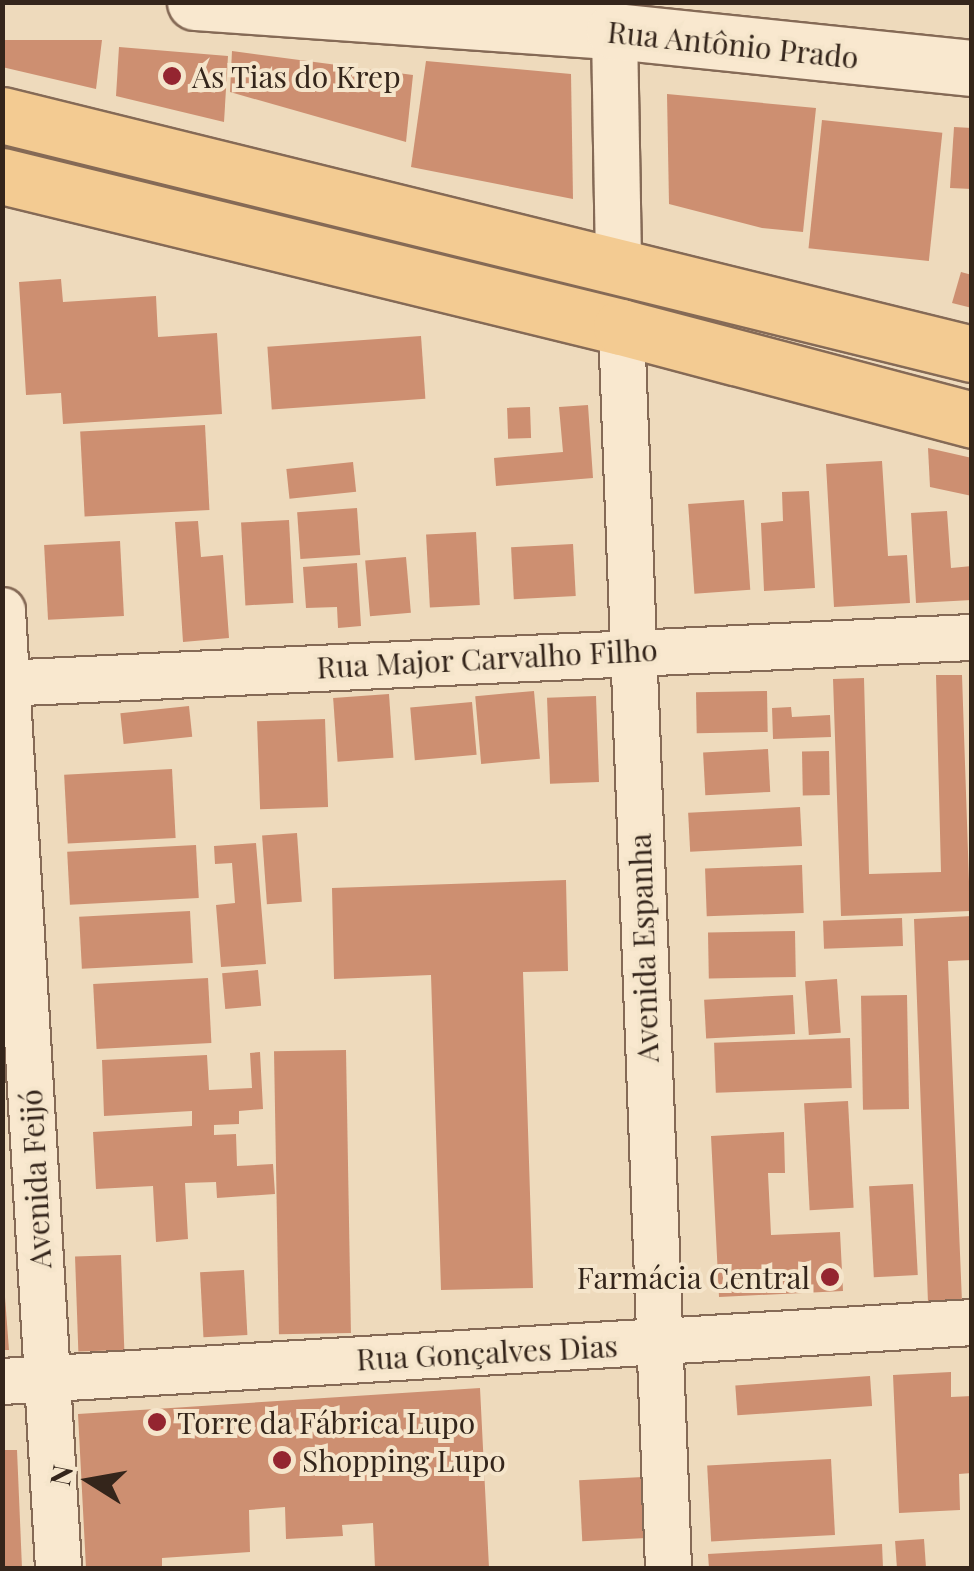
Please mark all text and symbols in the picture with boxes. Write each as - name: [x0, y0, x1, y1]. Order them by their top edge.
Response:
- street label: Rua Antônio Prado: [605, 13, 861, 75]
- place label: As Tias do Krep: [192, 58, 401, 94]
- marker: As Tias do Krep: [161, 65, 183, 87]
- street label: Rua Major Carvalho Filho: [315, 631, 659, 685]
- street label: Avenida Espanha: [621, 833, 665, 1063]
- street label: Avenida Feijó: [12, 1088, 58, 1270]
- place label: Farmácia Central: [576, 1259, 810, 1295]
- marker: Farmácia Central: [819, 1266, 841, 1288]
- street label: Rua Gonçalves Dias: [355, 1327, 619, 1377]
- place label: Torre da Fábrica Lupo: [177, 1404, 476, 1440]
- marker: Torre da Fábrica Lupo: [146, 1411, 168, 1433]
- north arrow: [40, 1431, 140, 1531]
- place label: Shopping Lupo: [302, 1442, 506, 1478]
- marker: Shopping Lupo: [271, 1449, 293, 1471]
- text: N: [40, 1462, 80, 1489]

